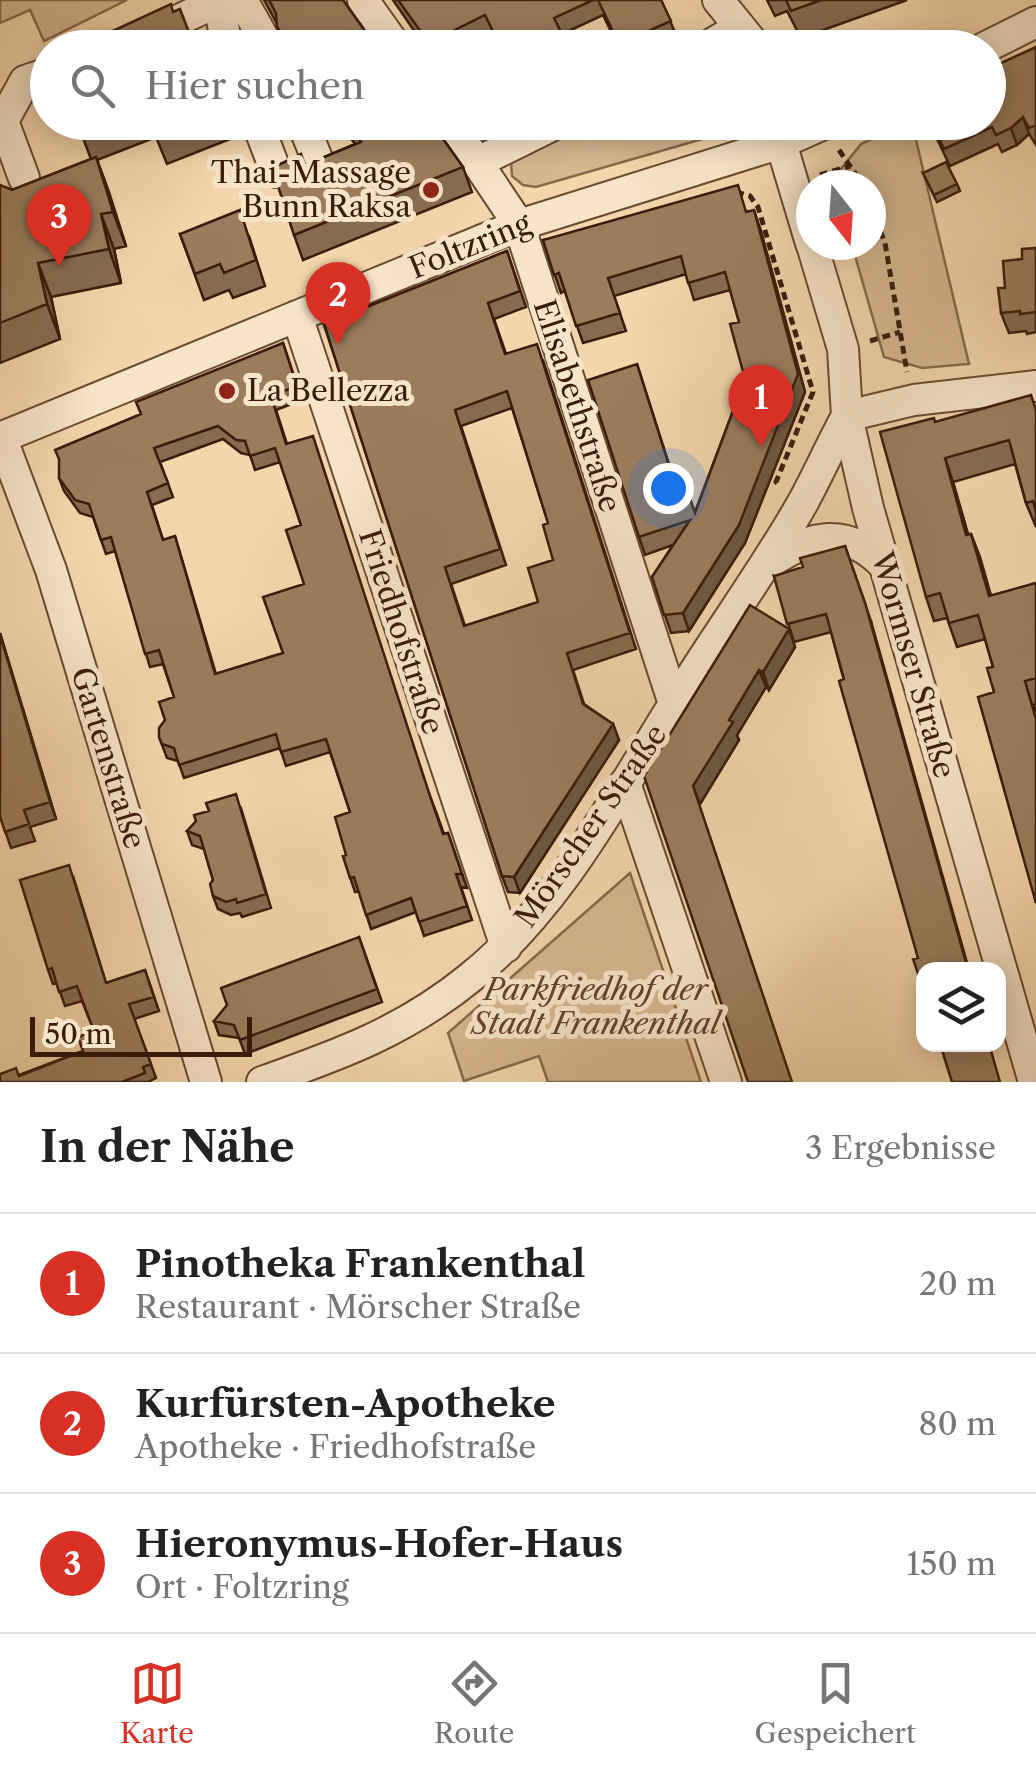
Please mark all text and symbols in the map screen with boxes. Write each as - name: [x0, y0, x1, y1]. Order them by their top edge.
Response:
- search box: [30, 30, 1006, 140]
- icon: search: [65, 58, 120, 113]
- text: Hier suchen: [145, 62, 365, 109]
- place label: Thai-Massage Bunn Raksa: [211, 154, 411, 225]
- north arrow: [796, 170, 886, 260]
- marker: Thai-Massage Bunn Raksa: [420, 179, 442, 201]
- pin: 3: [27, 184, 92, 266]
- street label: Foltzring: [404, 204, 536, 287]
- pin: 2: [306, 262, 370, 344]
- street label: Elisabethstraße: [526, 295, 629, 517]
- pin: 1: [728, 364, 794, 447]
- place label: La Bellezza: [247, 372, 409, 409]
- marker: La Bellezza: [216, 380, 238, 402]
- your location: [643, 463, 694, 514]
- street label: Friedhofstraße: [351, 525, 452, 739]
- street label: Wormser Straße: [863, 546, 963, 782]
- street label: Gartenstraße: [63, 662, 154, 853]
- street label: Mörscher Straße: [507, 717, 674, 934]
- map controls: [916, 962, 1006, 1052]
- button: layers: [916, 962, 1006, 1052]
- park label: Parkfriedhof der Stadt Frankenthal: [470, 971, 724, 1042]
- scale bar: [30, 1012, 252, 1056]
- text: 50 m: [45, 1017, 112, 1051]
- text: In der Nähe: [40, 1121, 294, 1173]
- text: 3 Ergebnisse: [805, 1128, 996, 1167]
- text: Pinotheka Frankenthal: [135, 1240, 586, 1287]
- text: 1: [65, 1264, 80, 1303]
- text: 20 m: [919, 1264, 996, 1303]
- text: Restaurant · Mörscher Straße: [135, 1287, 581, 1326]
- text: Kurfürsten-Apotheke: [135, 1380, 555, 1427]
- text: 2: [63, 1404, 82, 1443]
- text: 80 m: [918, 1404, 996, 1443]
- text: Apotheke · Friedhofstraße: [135, 1427, 536, 1466]
- text: Hieronymus-Hofer-Haus: [135, 1520, 623, 1567]
- text: 3: [63, 1544, 82, 1583]
- text: 150 m: [907, 1544, 996, 1583]
- text: Ort · Foltzring: [135, 1567, 349, 1606]
- tab: Karte: [120, 1656, 194, 1750]
- tab: Route: [434, 1656, 514, 1750]
- tab: Gespeichert: [754, 1656, 916, 1750]

